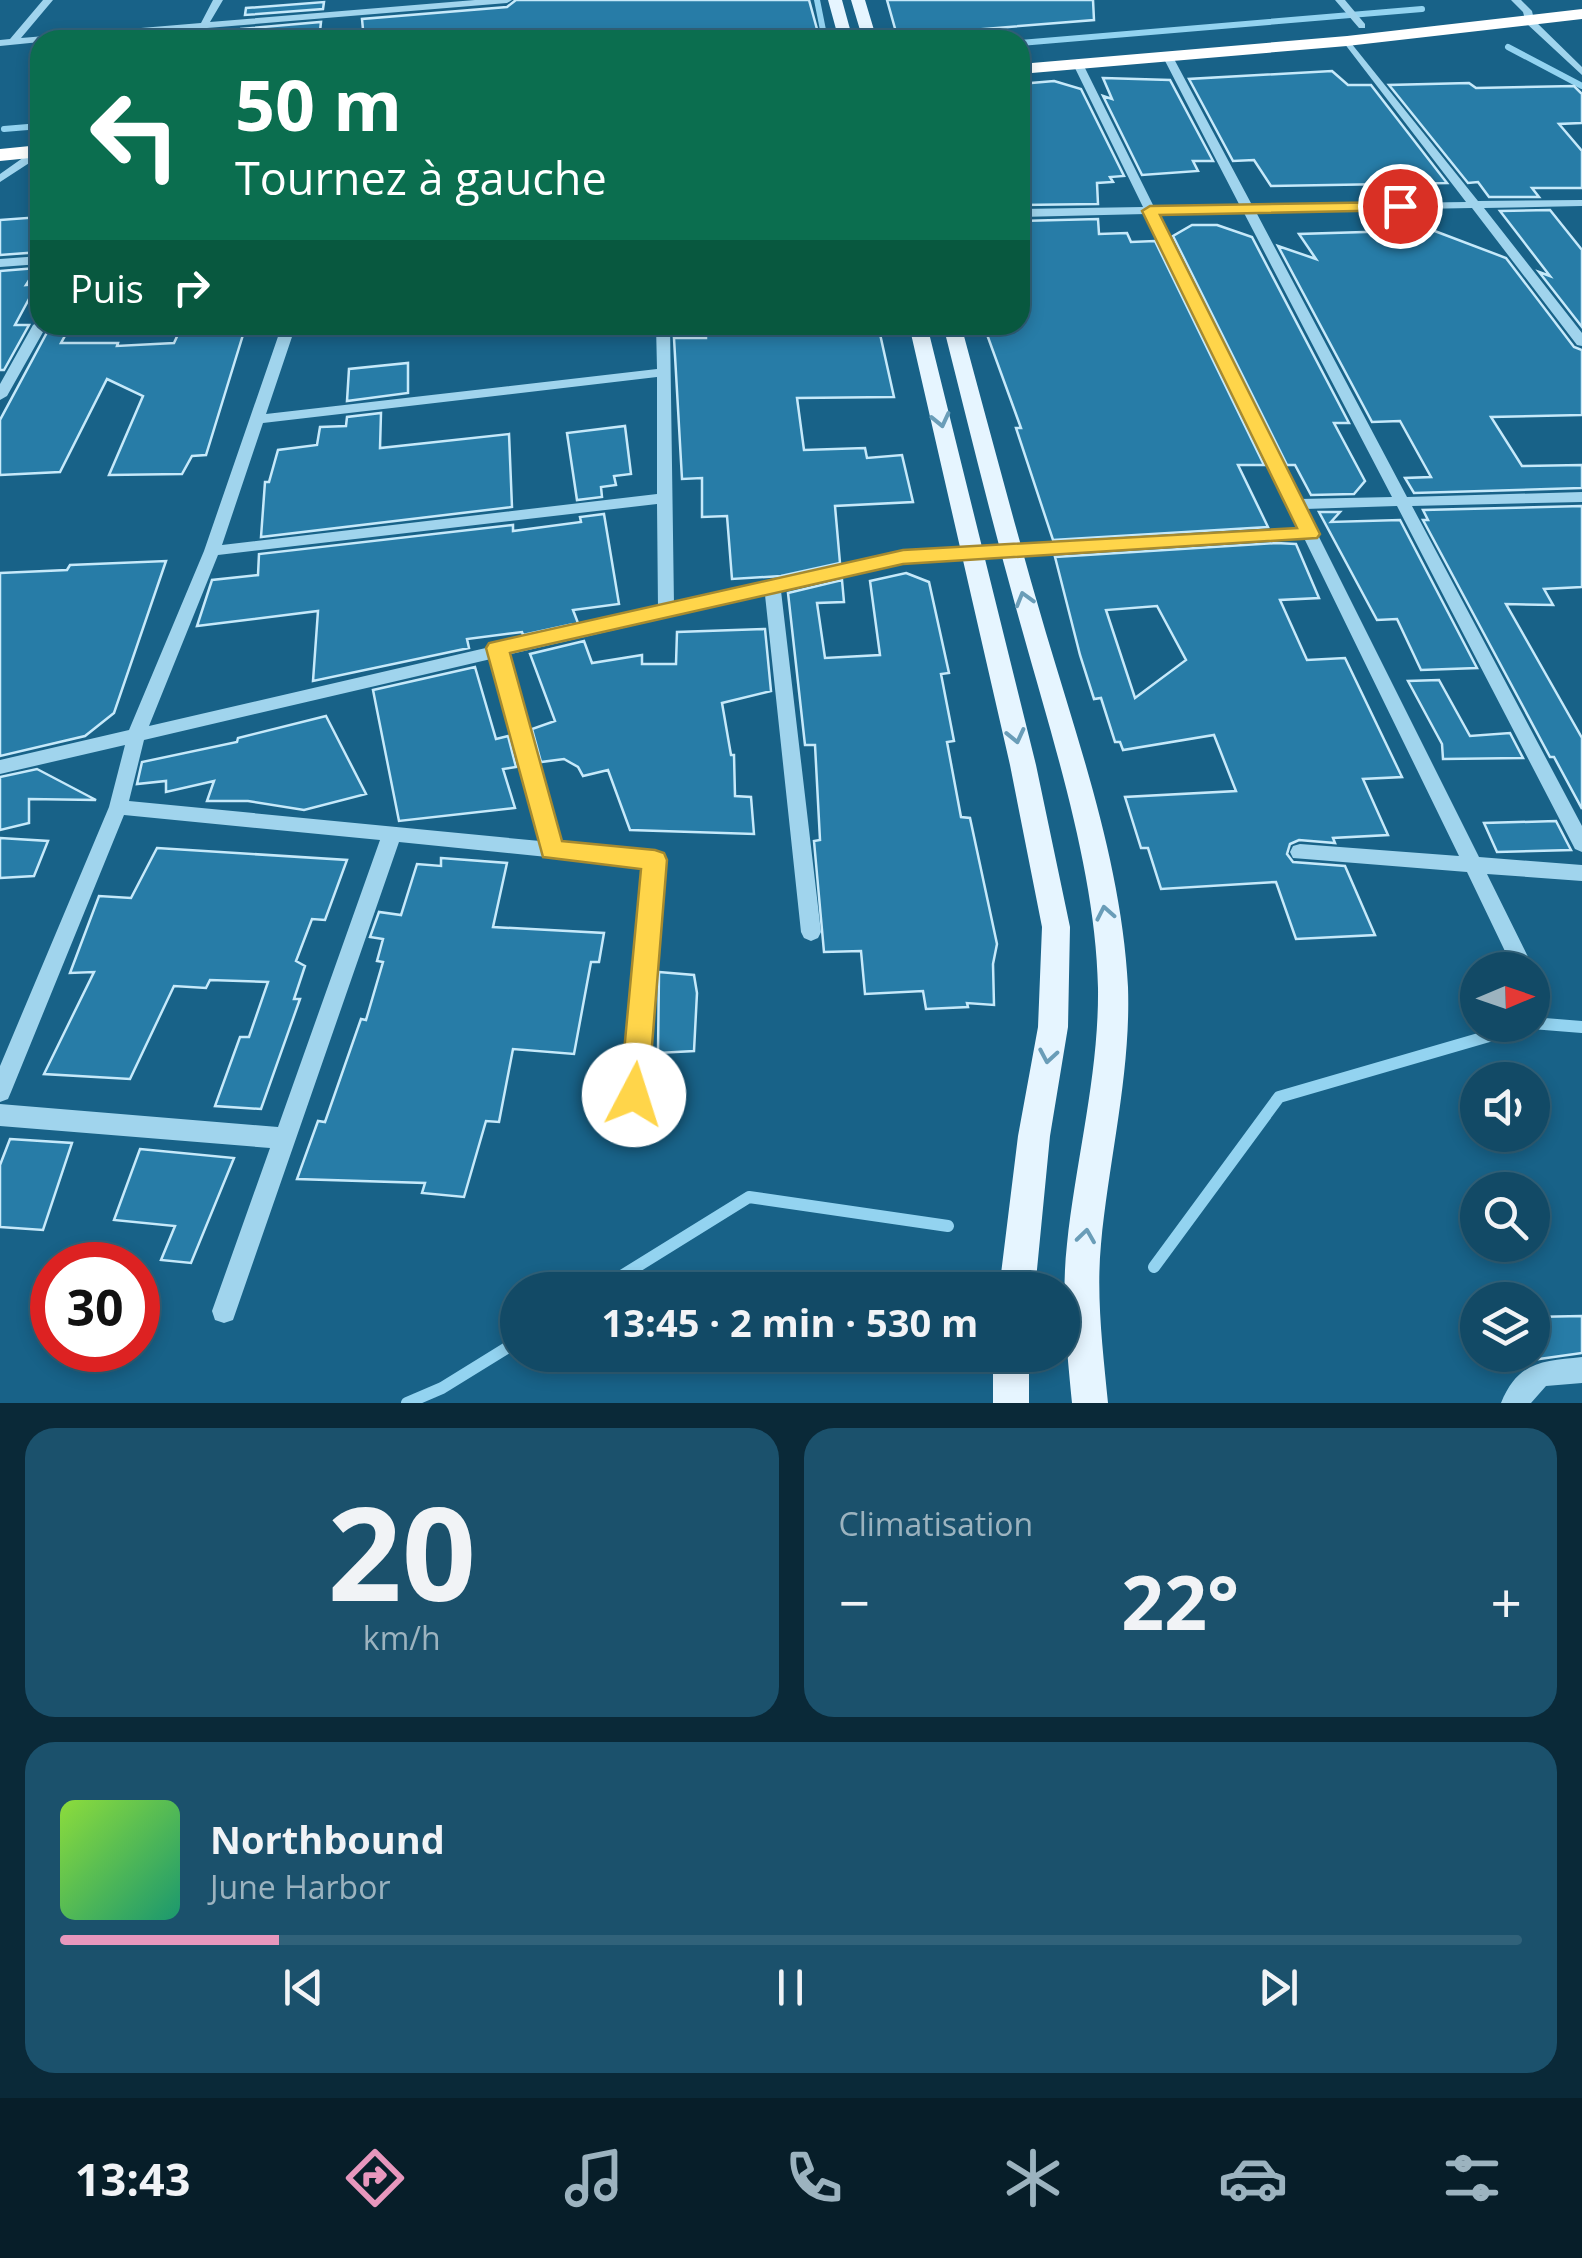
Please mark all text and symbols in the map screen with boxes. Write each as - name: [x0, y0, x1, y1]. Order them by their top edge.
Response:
- text: 50 m: [235, 56, 402, 152]
- icon: left: [70, 70, 200, 200]
- text: Tournez à gauche: [235, 147, 607, 208]
- pin: [1358, 164, 1443, 249]
- icon: arrive: [1373, 179, 1428, 234]
- icon: right: [164, 260, 219, 315]
- text: Puis: [70, 262, 144, 314]
- one-way arrow: [929, 411, 950, 428]
- one-way arrow: [1015, 591, 1036, 608]
- one-way arrow: [1004, 727, 1025, 744]
- one-way arrow: [1095, 905, 1116, 921]
- north arrow: [1460, 952, 1550, 1042]
- map controls: [1460, 952, 1550, 1372]
- position arrow: [582, 1043, 686, 1147]
- one-way arrow: [1038, 1048, 1059, 1065]
- button: sound: [1460, 1062, 1550, 1152]
- button: search: [1460, 1172, 1550, 1262]
- one-way arrow: [1075, 1228, 1096, 1244]
- speed limit sign: 30: [30, 1242, 160, 1372]
- button: layers: [1460, 1282, 1550, 1372]
- text: 13:45 · 2 min · 530 m: [602, 1296, 978, 1348]
- text: 20: [327, 1462, 476, 1639]
- text: Climatisation: [839, 1502, 1033, 1545]
- text: 22°: [1121, 1550, 1239, 1652]
- text: −: [839, 1564, 870, 1639]
- text: +: [1491, 1564, 1522, 1639]
- text: km/h: [363, 1616, 441, 1659]
- text: Northbound: [210, 1813, 445, 1865]
- text: June Harbor: [210, 1865, 390, 1908]
- icon: previous: [276, 1960, 331, 2015]
- icon: pause: [763, 1960, 818, 2015]
- icon: next: [1251, 1960, 1306, 2015]
- icon: directions: [340, 2143, 410, 2213]
- icon: music: [559, 2143, 629, 2213]
- icon: phone: [779, 2143, 849, 2213]
- icon: climate: [998, 2143, 1068, 2213]
- icon: car: [1218, 2143, 1288, 2213]
- icon: filters: [1437, 2143, 1507, 2213]
- text: 13:43: [75, 2148, 190, 2209]

